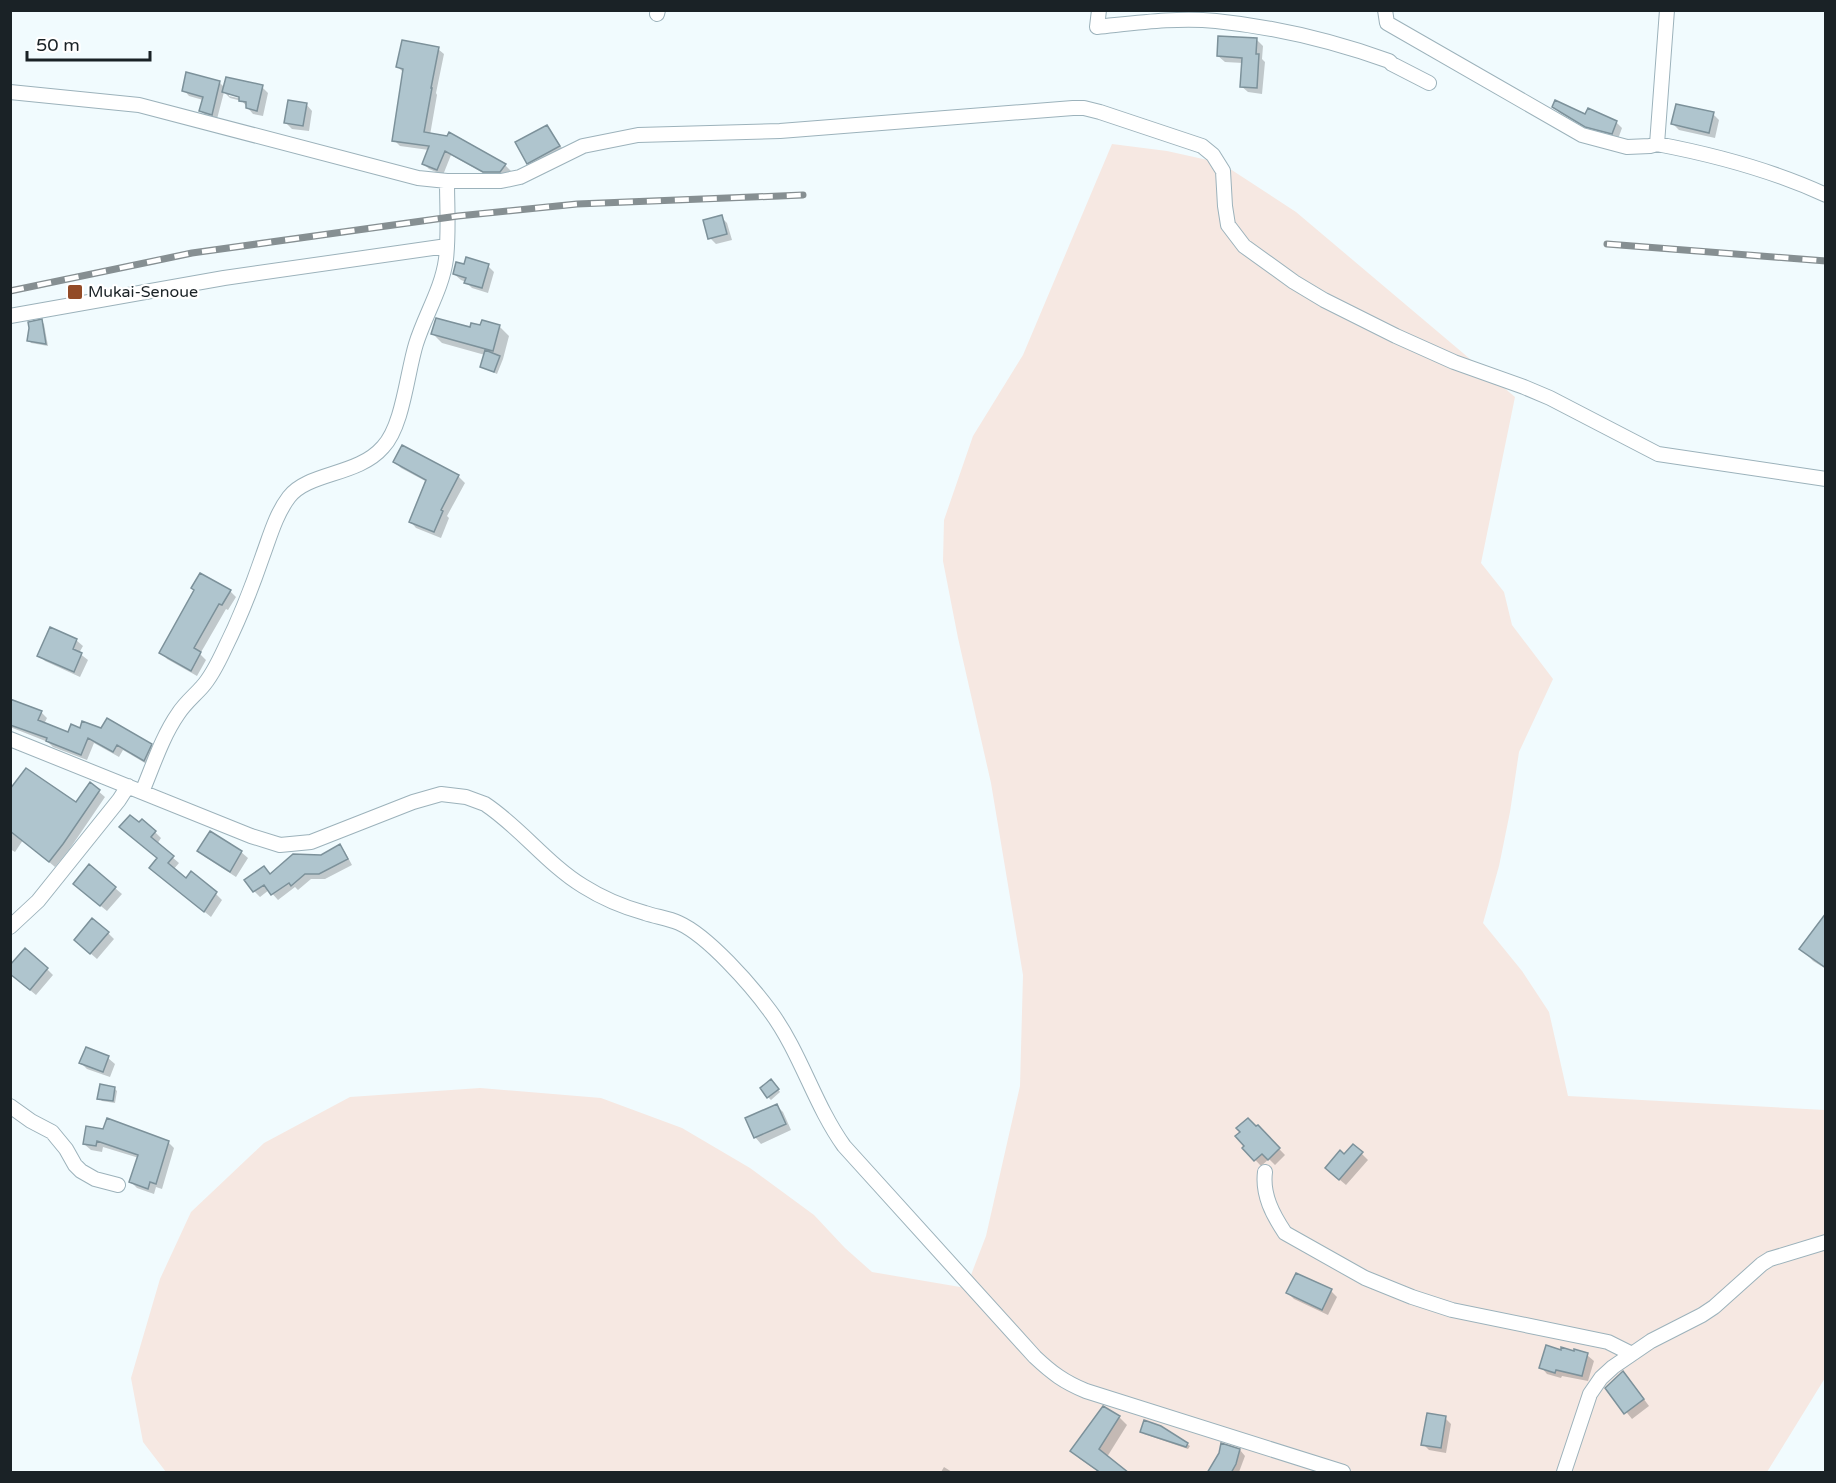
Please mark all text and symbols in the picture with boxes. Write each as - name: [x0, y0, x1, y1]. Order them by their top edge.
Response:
- scale bar: [27, 24, 150, 62]
- text: 50 m: [36, 34, 80, 56]
- place label: Mukai-Senoue: [88, 282, 198, 302]
- marker: Mukai-Senoue: [66, 283, 84, 301]

